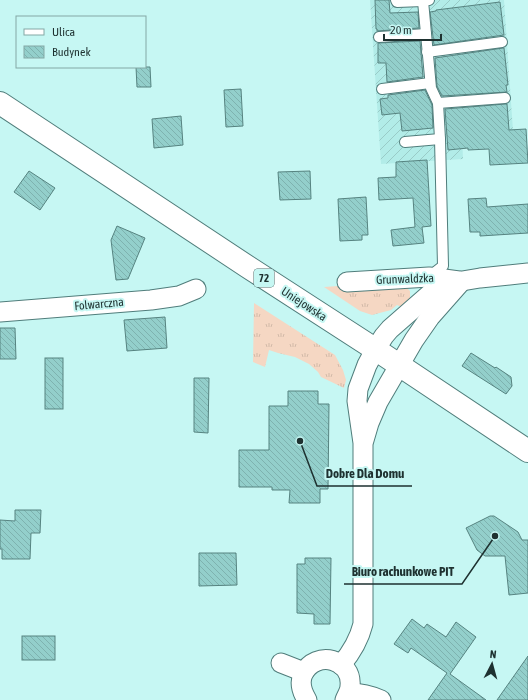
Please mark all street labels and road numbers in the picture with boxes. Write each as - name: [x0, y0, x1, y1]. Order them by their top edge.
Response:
- road number: 72: [254, 269, 274, 287]
- street label: Grunwaldzka: [376, 271, 434, 287]
- street label: Uniejowska: [279, 284, 329, 324]
- street label: Folwarczna: [74, 295, 124, 313]

